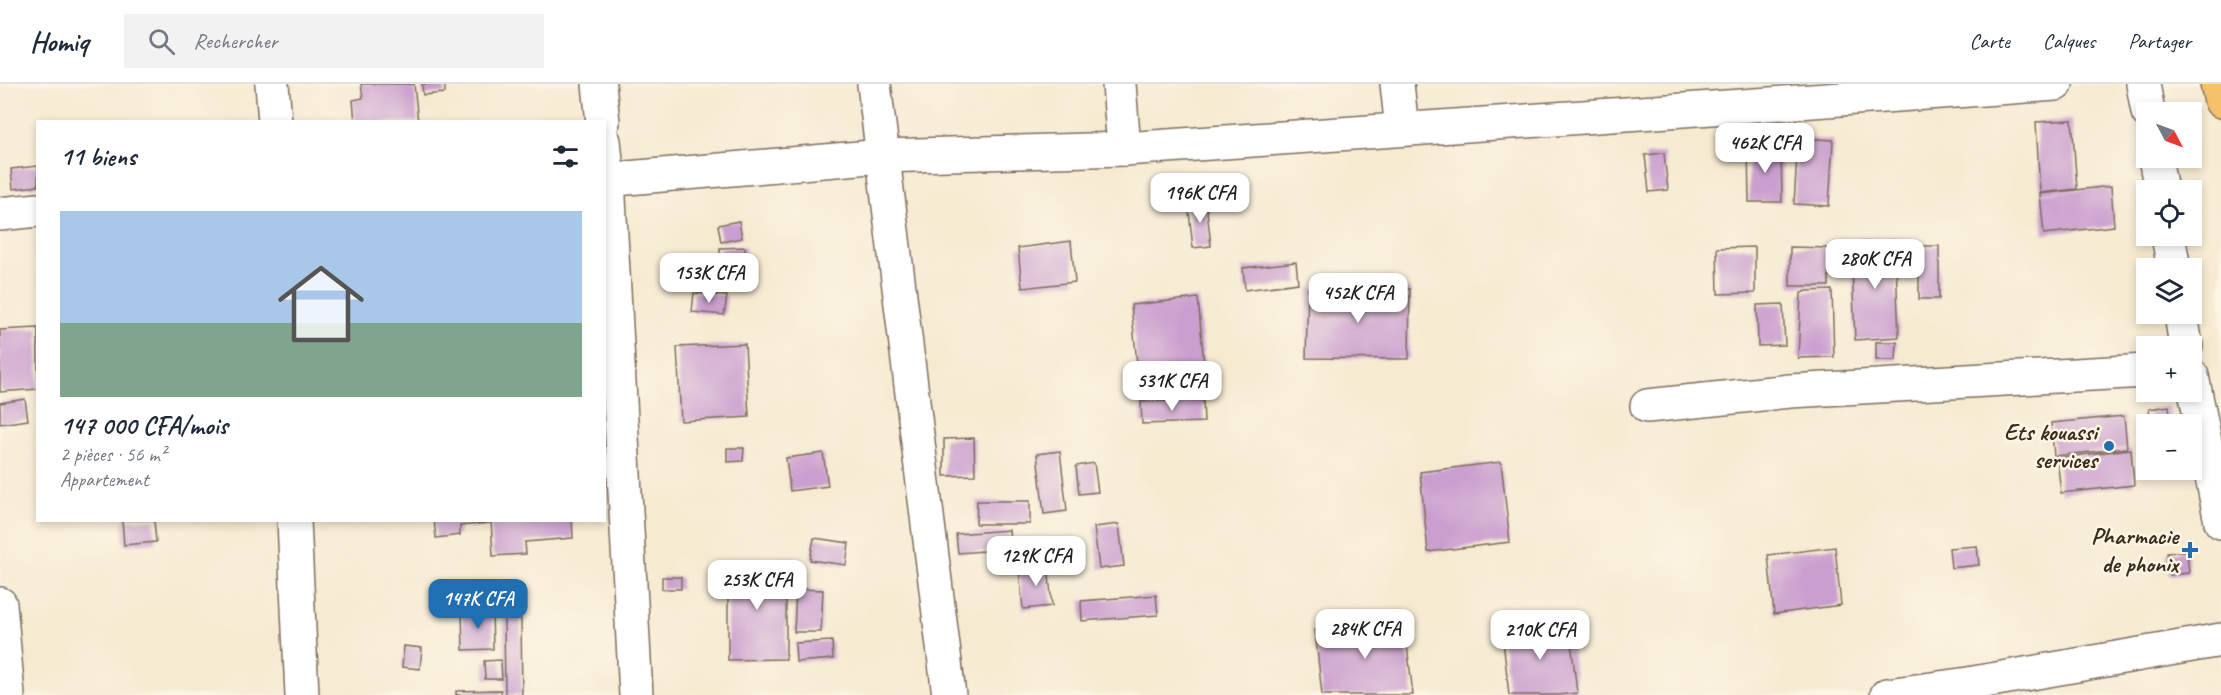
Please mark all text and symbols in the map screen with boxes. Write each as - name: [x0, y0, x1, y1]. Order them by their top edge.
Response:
- search box: [124, 14, 544, 68]
- text: Homiq: [30, 24, 88, 59]
- icon: search: [145, 25, 178, 58]
- text: Rechercher: [193, 27, 278, 55]
- text: Carte: [1969, 28, 2010, 54]
- text: Calques: [2043, 28, 2095, 54]
- text: Partager: [2128, 28, 2191, 54]
- north arrow: [2136, 102, 2202, 168]
- map controls: [2136, 102, 2202, 480]
- pin: 462K CFA: [1703, 123, 1827, 174]
- text: 462K CFA: [1729, 130, 1801, 155]
- text: 11 biens: [60, 140, 136, 173]
- icon: filters: [549, 140, 582, 173]
- pin: 196K CFA: [1138, 173, 1262, 224]
- text: 196K CFA: [1164, 180, 1236, 205]
- button: locate: [2136, 180, 2202, 246]
- pin: 280K CFA: [1813, 239, 1937, 290]
- text: 280K CFA: [1840, 246, 1910, 271]
- icon: home: [267, 250, 375, 358]
- pin: 153K CFA: [647, 253, 771, 304]
- button: layers: [2136, 258, 2202, 324]
- text: 153K CFA: [674, 260, 744, 285]
- pin: 452K CFA: [1296, 273, 1420, 324]
- text: 452K CFA: [1323, 280, 1393, 305]
- button: +: [2136, 336, 2202, 402]
- pin: 531K CFA: [1110, 361, 1234, 412]
- text: 531K CFA: [1137, 368, 1207, 393]
- text: 147 000 CFA/mois: [60, 409, 228, 442]
- button: −: [2136, 414, 2202, 480]
- place label: Ets kouassi services: [2004, 417, 2100, 475]
- marker: Ets kouassi services: [2102, 439, 2116, 453]
- text: 2 pièces · 56 m²: [60, 442, 166, 467]
- text: Appartement: [60, 467, 149, 492]
- place label: Pharmacie de phonix: [2091, 521, 2181, 579]
- pin: 129K CFA: [974, 536, 1098, 587]
- text: 129K CFA: [1001, 543, 1071, 568]
- marker: Pharmacie de phonix: [2183, 543, 2197, 557]
- pin: 253K CFA: [695, 560, 819, 611]
- text: 253K CFA: [722, 567, 792, 592]
- pin: 147K CFA: [416, 579, 540, 630]
- text: 147K CFA: [443, 586, 513, 611]
- pin: 284K CFA: [1303, 609, 1427, 660]
- pin: 210K CFA: [1478, 610, 1602, 661]
- text: 284K CFA: [1330, 616, 1400, 641]
- text: 210K CFA: [1505, 617, 1575, 642]

